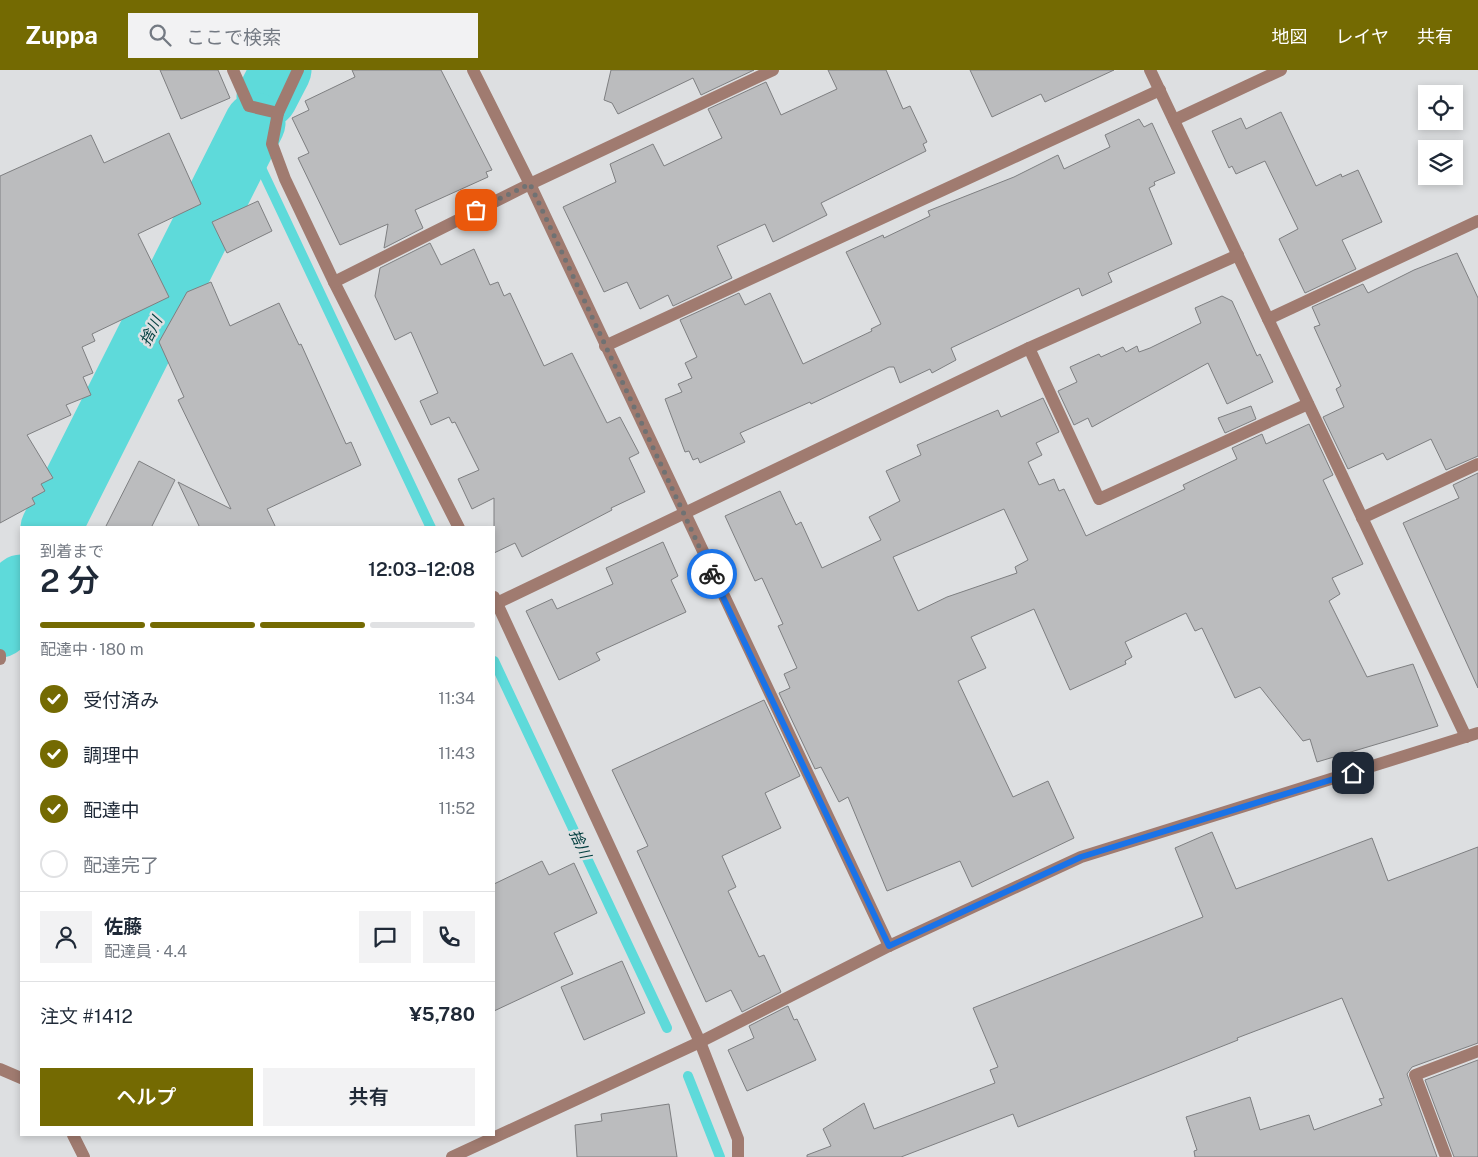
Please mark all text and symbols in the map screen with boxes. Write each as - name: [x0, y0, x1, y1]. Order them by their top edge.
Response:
- search box: [128, 13, 478, 58]
- text: Zuppa: [25, 21, 98, 49]
- icon: search: [146, 21, 174, 49]
- text: ここで検索: [186, 26, 281, 48]
- text: 地図: [1272, 26, 1308, 47]
- text: レイヤ: [1336, 26, 1389, 47]
- text: 共有: [1417, 26, 1453, 47]
- map controls: [1418, 85, 1463, 185]
- button: locate: [1418, 85, 1463, 130]
- button: layers: [1418, 140, 1463, 185]
- pin: [455, 189, 497, 231]
- icon: bag: [462, 196, 490, 224]
- water label: 捨川: [136, 312, 166, 348]
- text: 到着まで: [40, 542, 104, 561]
- courier: [687, 549, 737, 599]
- text: 12:03–12:08: [368, 558, 475, 580]
- icon: bike: [698, 560, 726, 588]
- text: 2 分: [40, 562, 99, 599]
- text: 配達中 · 180 m: [40, 640, 144, 659]
- icon: check: [40, 685, 68, 713]
- text: 受付済み: [83, 689, 159, 711]
- text: 11:34: [438, 689, 475, 708]
- icon: check: [40, 740, 68, 768]
- text: 調理中: [83, 744, 140, 766]
- text: 11:43: [438, 744, 475, 763]
- pin: [1332, 752, 1374, 794]
- icon: home: [1339, 759, 1367, 787]
- icon: check: [40, 795, 68, 823]
- text: 配達中: [83, 799, 140, 821]
- text: 11:52: [439, 799, 475, 818]
- water label: 捨川: [566, 827, 595, 863]
- text: 配達完了: [83, 854, 159, 876]
- button: person: [40, 911, 92, 963]
- button: chat: [359, 911, 411, 963]
- button: phone: [423, 911, 475, 963]
- text: 佐藤: [104, 915, 142, 937]
- text: 配達員 · 4.4: [104, 942, 187, 961]
- text: ¥5,780: [409, 1003, 475, 1025]
- text: 注文 #1412: [40, 1005, 133, 1027]
- button: ヘルプ: [40, 1068, 253, 1126]
- button: 共有: [263, 1068, 475, 1126]

